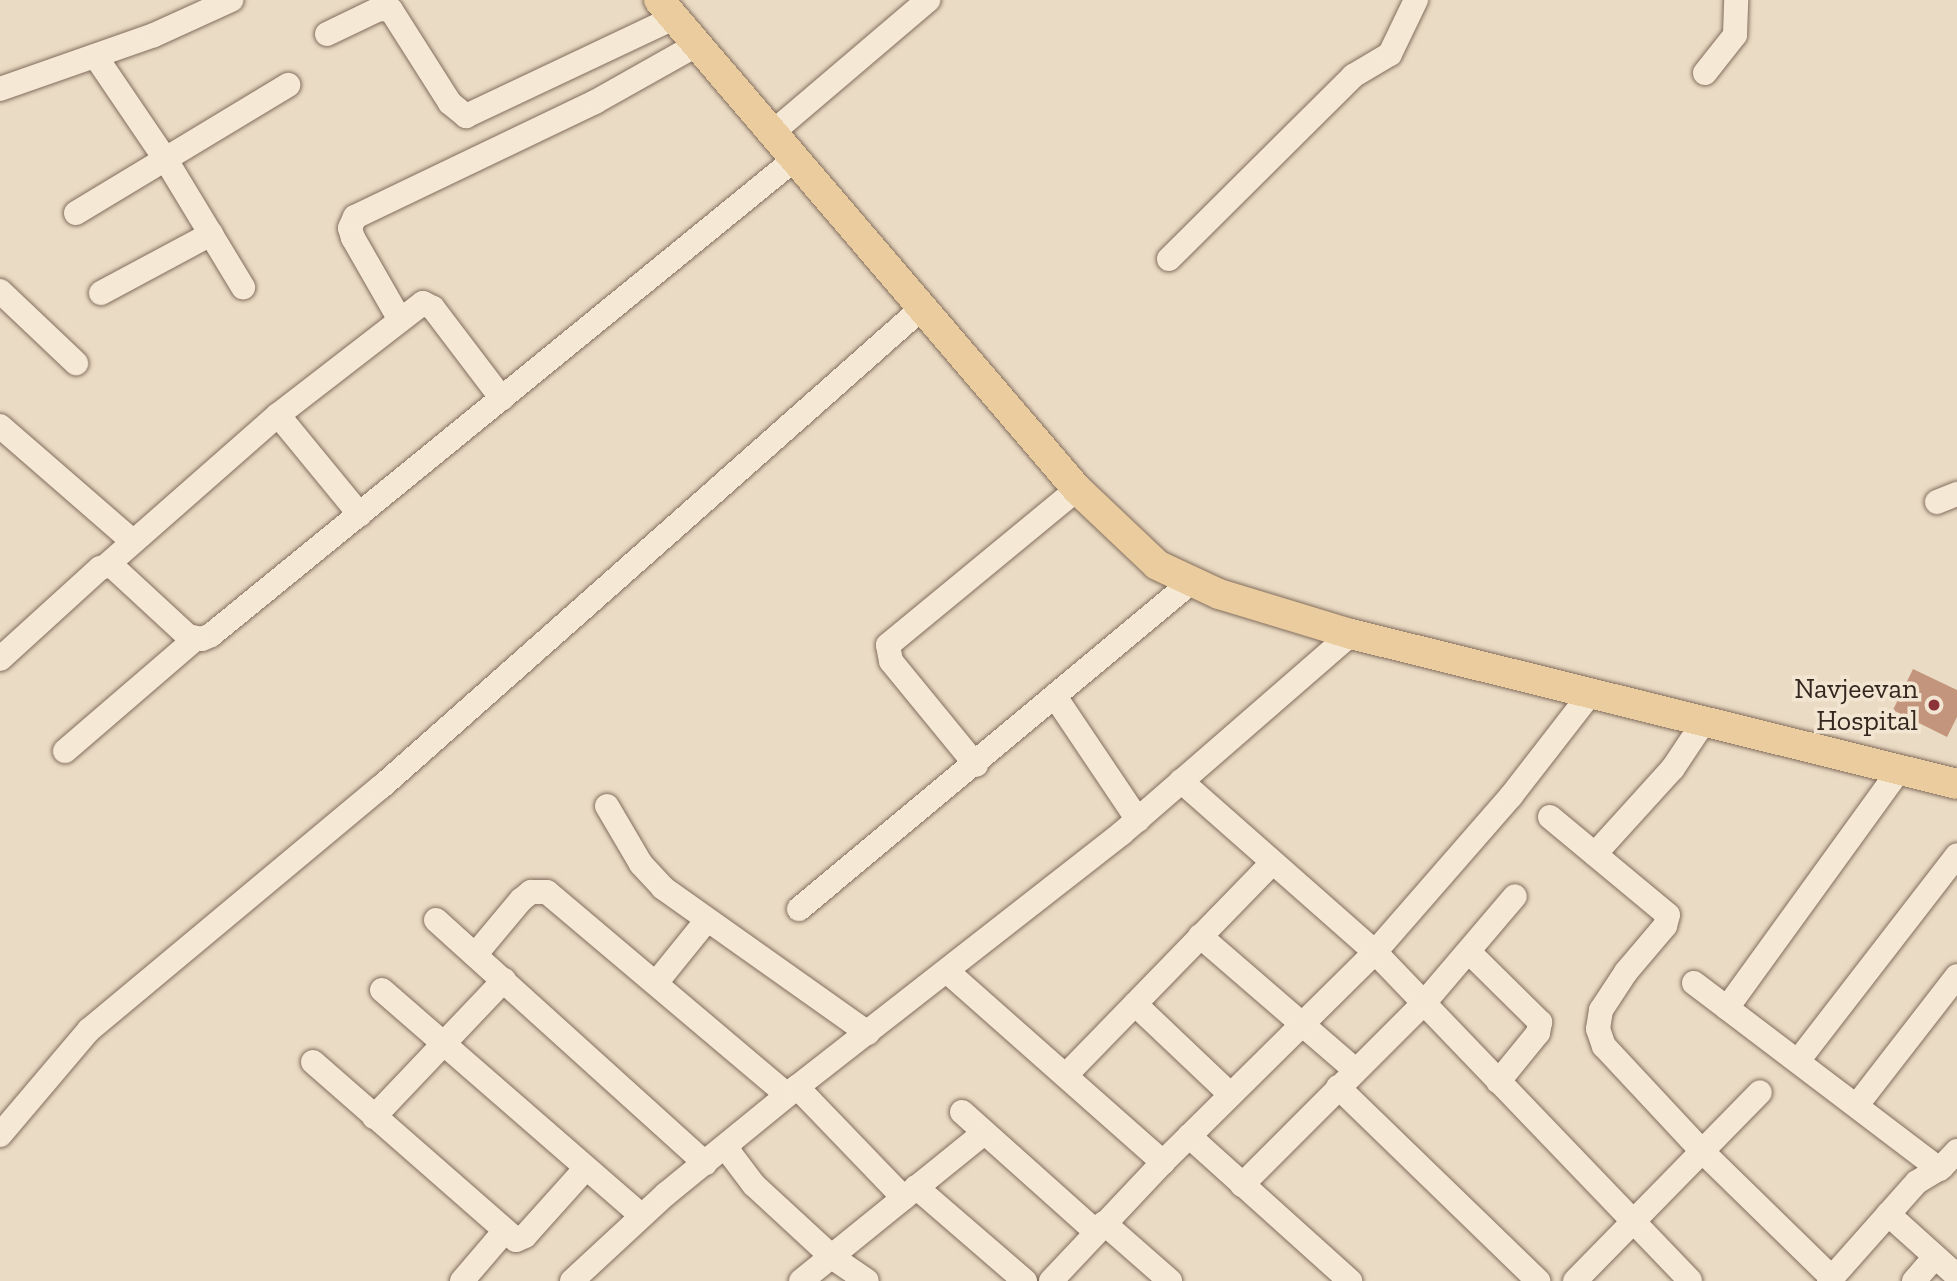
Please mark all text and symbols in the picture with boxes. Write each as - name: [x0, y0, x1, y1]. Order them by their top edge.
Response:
- place label: Navjeevan Hospital: [1794, 672, 1918, 738]
- marker: Navjeevan Hospital: [1924, 695, 1944, 715]

